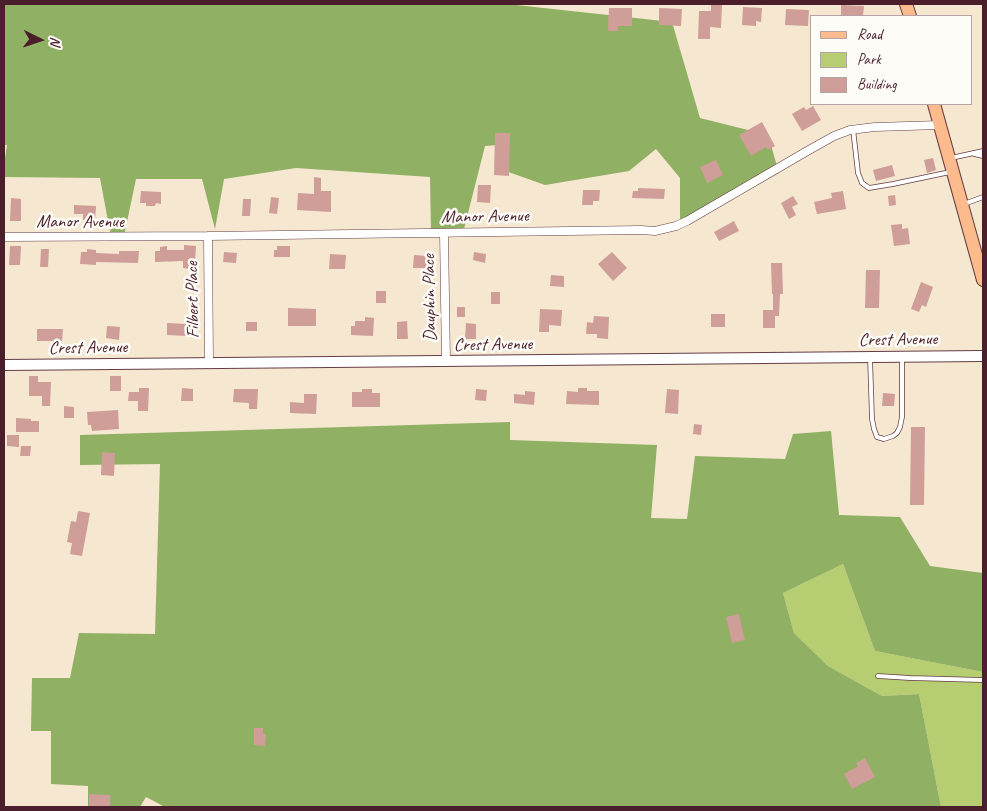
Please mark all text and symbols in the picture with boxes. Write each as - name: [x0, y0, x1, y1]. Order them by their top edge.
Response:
- north arrow: [15, 15, 65, 65]
- legend: [810, 15, 972, 105]
- text: Road: [857, 25, 882, 44]
- text: N: [47, 36, 64, 46]
- text: Park: [857, 50, 881, 69]
- text: Building: [857, 75, 896, 94]
- street label: Manor Avenue: [441, 205, 529, 229]
- street label: Manor Avenue: [36, 211, 124, 233]
- street label: Dauphin Place: [418, 254, 442, 342]
- street label: Filbert Place: [182, 261, 204, 339]
- street label: Crest Avenue: [858, 329, 938, 351]
- street label: Crest Avenue: [453, 334, 533, 356]
- street label: Crest Avenue: [48, 337, 128, 359]

